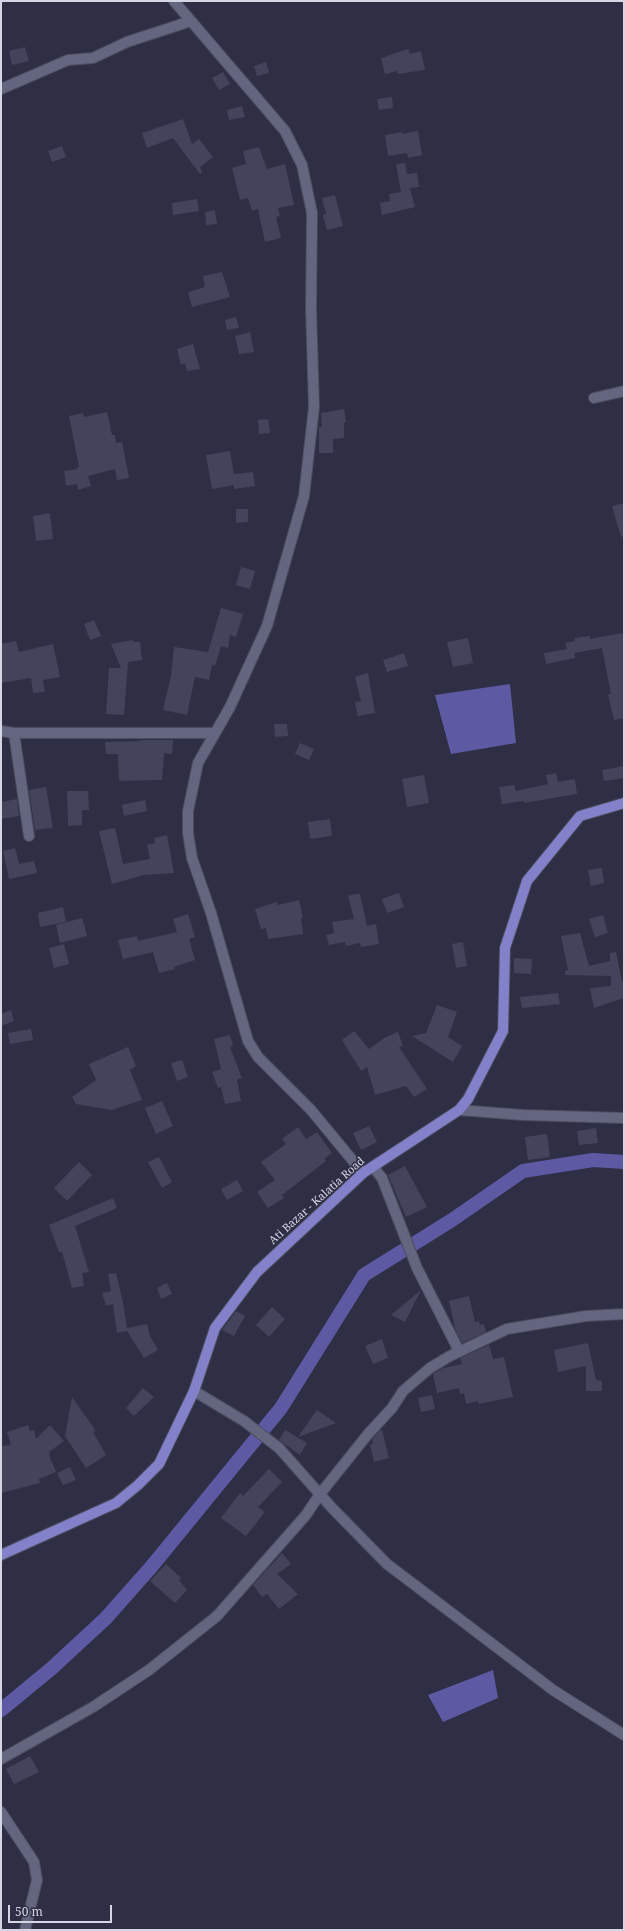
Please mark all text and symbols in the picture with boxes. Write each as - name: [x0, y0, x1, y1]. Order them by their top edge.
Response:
- street label: Ati Bazar - Kalatia Road: [267, 1155, 367, 1247]
- scale bar: [10, 1897, 114, 1923]
- text: 50 m: [15, 1903, 43, 1920]

